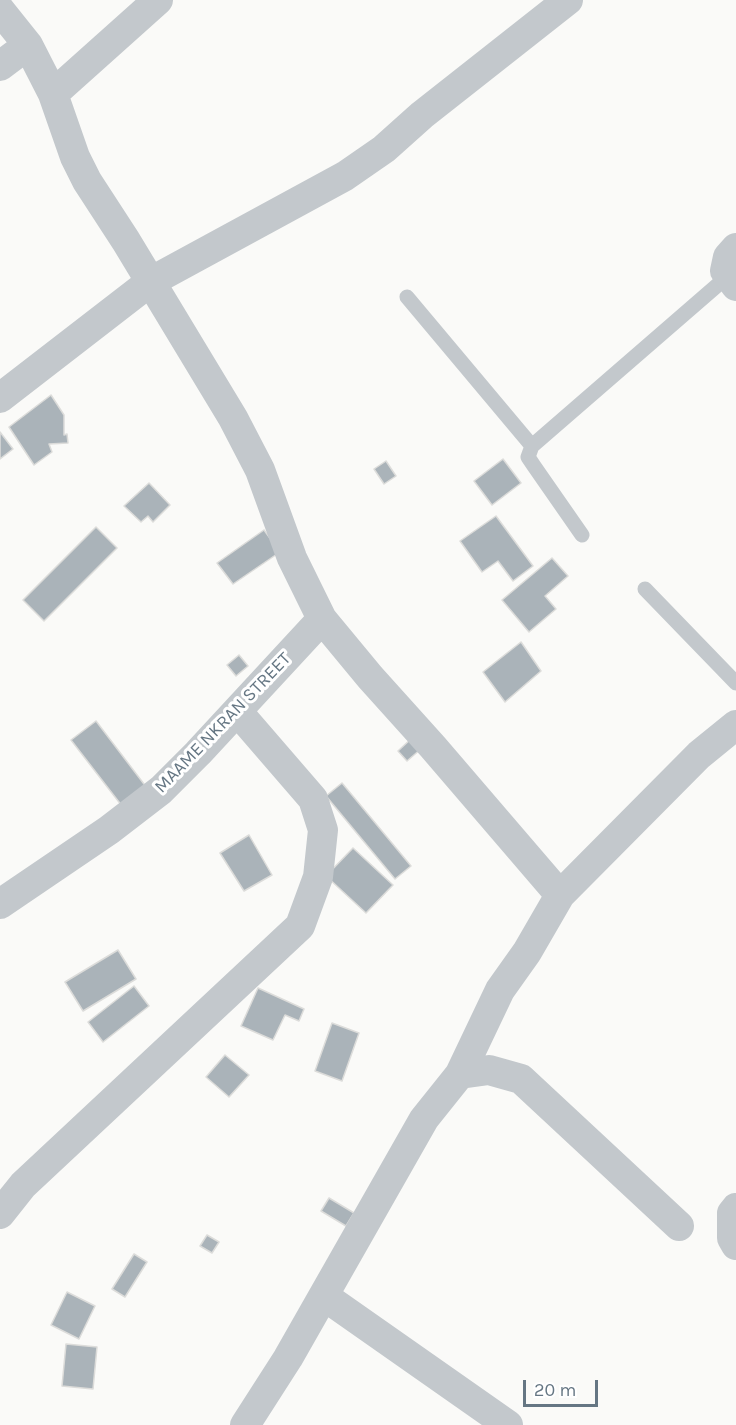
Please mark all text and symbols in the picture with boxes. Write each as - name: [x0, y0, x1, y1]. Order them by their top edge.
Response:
- street label: MAAME NKRAN STREET: [150, 648, 296, 798]
- scale bar: [526, 1368, 601, 1406]
- text: 20 m: [534, 1379, 576, 1401]

